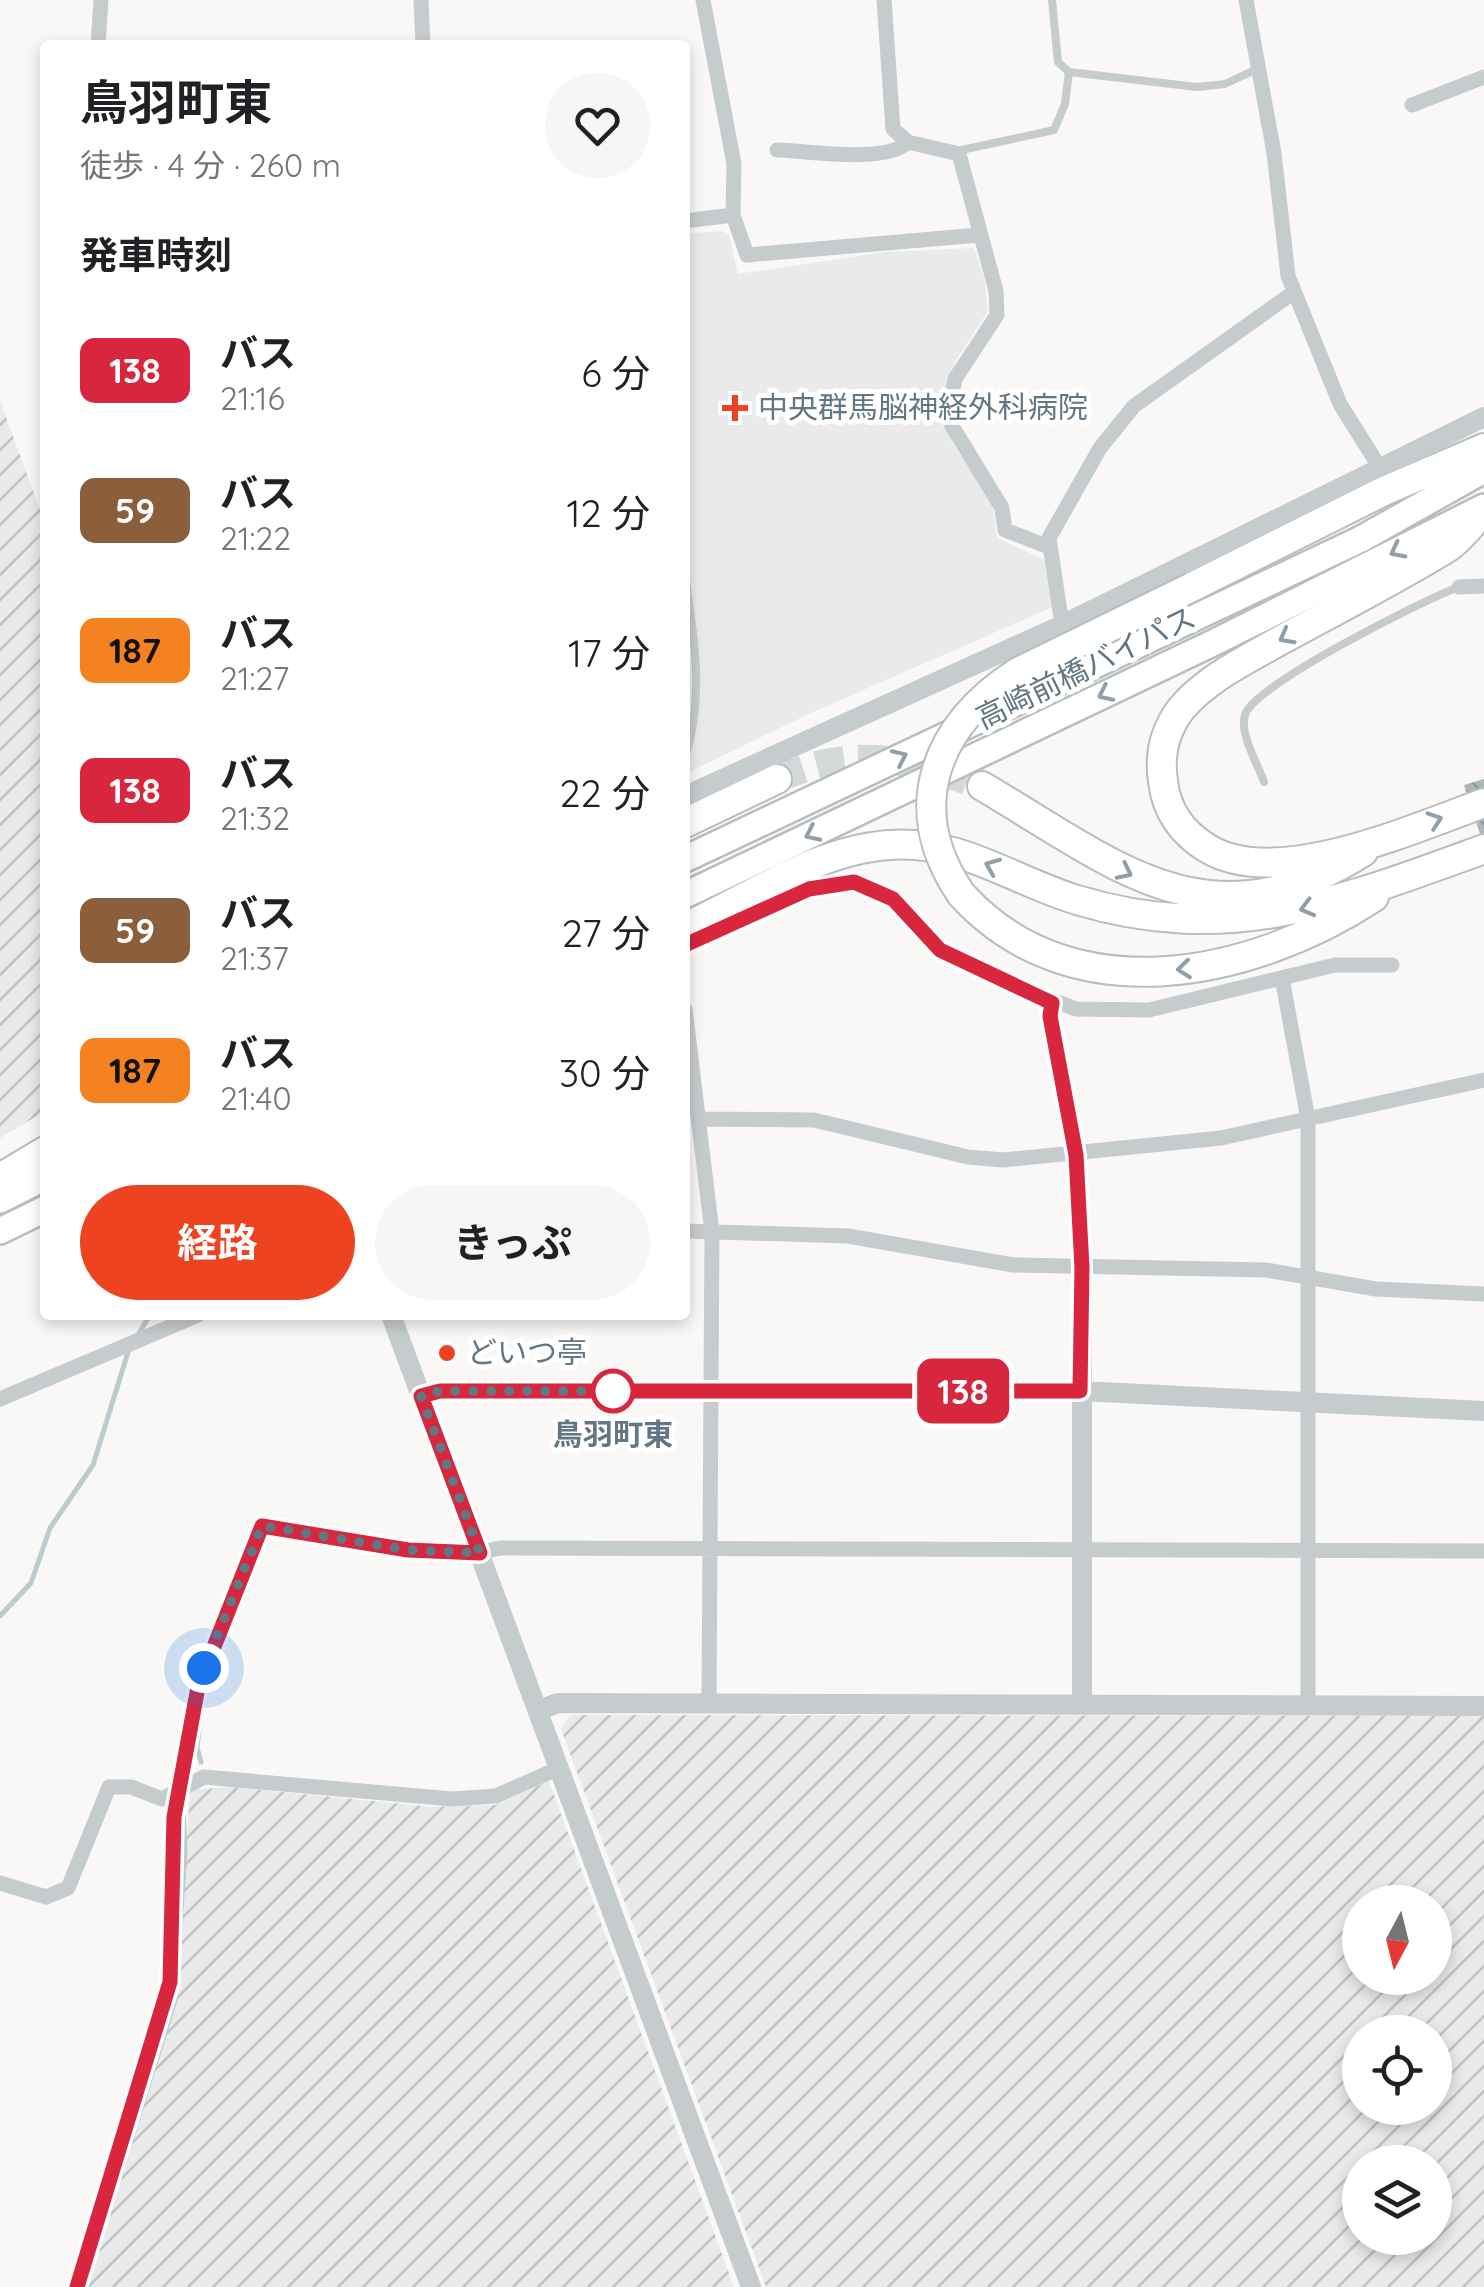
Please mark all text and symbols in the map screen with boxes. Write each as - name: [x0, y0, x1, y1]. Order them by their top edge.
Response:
- text: 鳥羽町東: [80, 72, 272, 132]
- button: heart: [545, 73, 650, 178]
- text: 徒歩 · 4 分 · 260 m: [80, 145, 341, 185]
- text: 発車時刻: [80, 231, 232, 279]
- text: バス: [220, 329, 296, 377]
- text: 138: [109, 348, 161, 392]
- text: 6 分: [581, 349, 650, 397]
- text: 21:16: [220, 378, 285, 418]
- place label: 中央群馬脳神経外科病院: [758, 388, 1088, 426]
- marker: 中央群馬脳神経外科病院: [722, 395, 748, 421]
- text: バス: [220, 469, 296, 517]
- text: 59: [115, 488, 155, 532]
- text: 12 分: [567, 489, 650, 537]
- text: 21:22: [220, 518, 291, 558]
- one-way arrow: [1389, 539, 1407, 558]
- street label: 高崎前橋バイパス: [970, 598, 1201, 737]
- text: バス: [220, 609, 296, 657]
- one-way arrow: [1279, 625, 1297, 645]
- text: 187: [109, 628, 161, 672]
- text: 17 分: [568, 629, 650, 677]
- text: 21:27: [220, 658, 289, 698]
- one-way arrow: [1097, 682, 1115, 702]
- text: バス: [220, 749, 296, 797]
- one-way arrow: [889, 750, 907, 770]
- text: 138: [109, 768, 161, 812]
- text: 22 分: [560, 769, 650, 817]
- text: 21:32: [220, 798, 290, 838]
- one-way arrow: [1426, 811, 1443, 832]
- one-way arrow: [804, 822, 822, 842]
- one-way arrow: [985, 858, 1002, 878]
- one-way arrow: [1115, 860, 1133, 879]
- text: バス: [220, 889, 296, 937]
- one-way arrow: [1299, 896, 1316, 917]
- text: 59: [115, 908, 155, 952]
- text: 27 分: [562, 909, 650, 957]
- text: 21:37: [220, 938, 289, 978]
- one-way arrow: [1176, 958, 1192, 979]
- text: バス: [220, 1029, 296, 1077]
- text: 187: [109, 1048, 161, 1092]
- text: 30 分: [559, 1049, 650, 1097]
- text: 21:40: [220, 1078, 291, 1118]
- button: 経路: [80, 1185, 355, 1300]
- button: きっぷ: [375, 1185, 650, 1300]
- place label: どいつ亭: [467, 1333, 587, 1371]
- marker: どいつ亭: [436, 1342, 458, 1364]
- line badge: 138: [906, 1358, 1020, 1424]
- text: 138: [937, 1369, 989, 1413]
- marker: 鳥羽町東: [592, 1370, 634, 1412]
- place label: 鳥羽町東: [553, 1415, 673, 1453]
- your location: [179, 1643, 229, 1693]
- north arrow: [1342, 1885, 1452, 1995]
- map controls: [1342, 1885, 1452, 2255]
- button: locate: [1342, 2015, 1452, 2125]
- button: layers: [1342, 2145, 1452, 2255]

